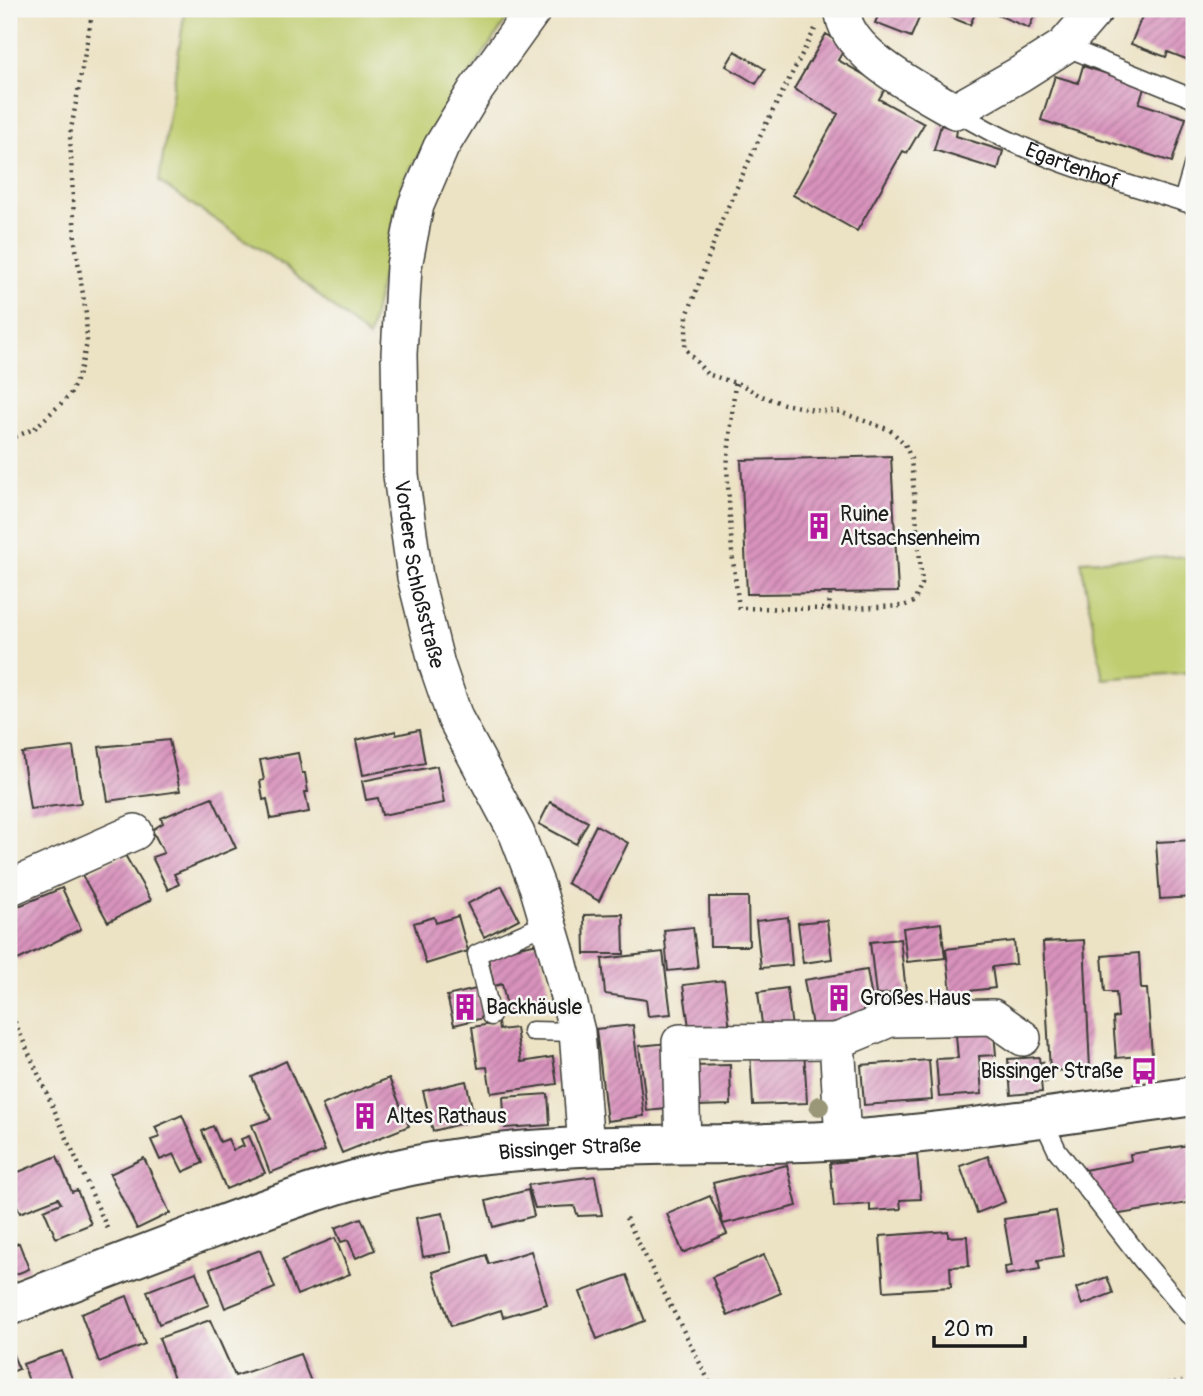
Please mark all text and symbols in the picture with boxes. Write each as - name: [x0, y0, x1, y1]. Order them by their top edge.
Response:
- street label: Egartenhof: [1021, 136, 1124, 195]
- street label: Vordere Schloßstraße: [388, 478, 451, 672]
- place label: Ruine Altsachsenheim: [840, 501, 980, 552]
- building icon: Ruine Altsachsenheim: [804, 511, 834, 541]
- building icon: Großes Haus: [824, 983, 854, 1013]
- place label: Großes Haus: [860, 985, 971, 1012]
- building icon: Backhäusle: [450, 992, 480, 1022]
- place label: Backhäusle: [486, 994, 583, 1021]
- bus stop icon: Bissinger Straße: [1129, 1056, 1159, 1086]
- place label: Bissinger Straße: [980, 1058, 1124, 1085]
- building icon: Altes Rathaus: [350, 1101, 380, 1131]
- place label: Altes Rathaus: [386, 1103, 507, 1130]
- street label: Bissinger Straße: [497, 1132, 642, 1166]
- scale bar: [934, 1305, 1024, 1349]
- text: 20 m: [944, 1316, 993, 1343]

